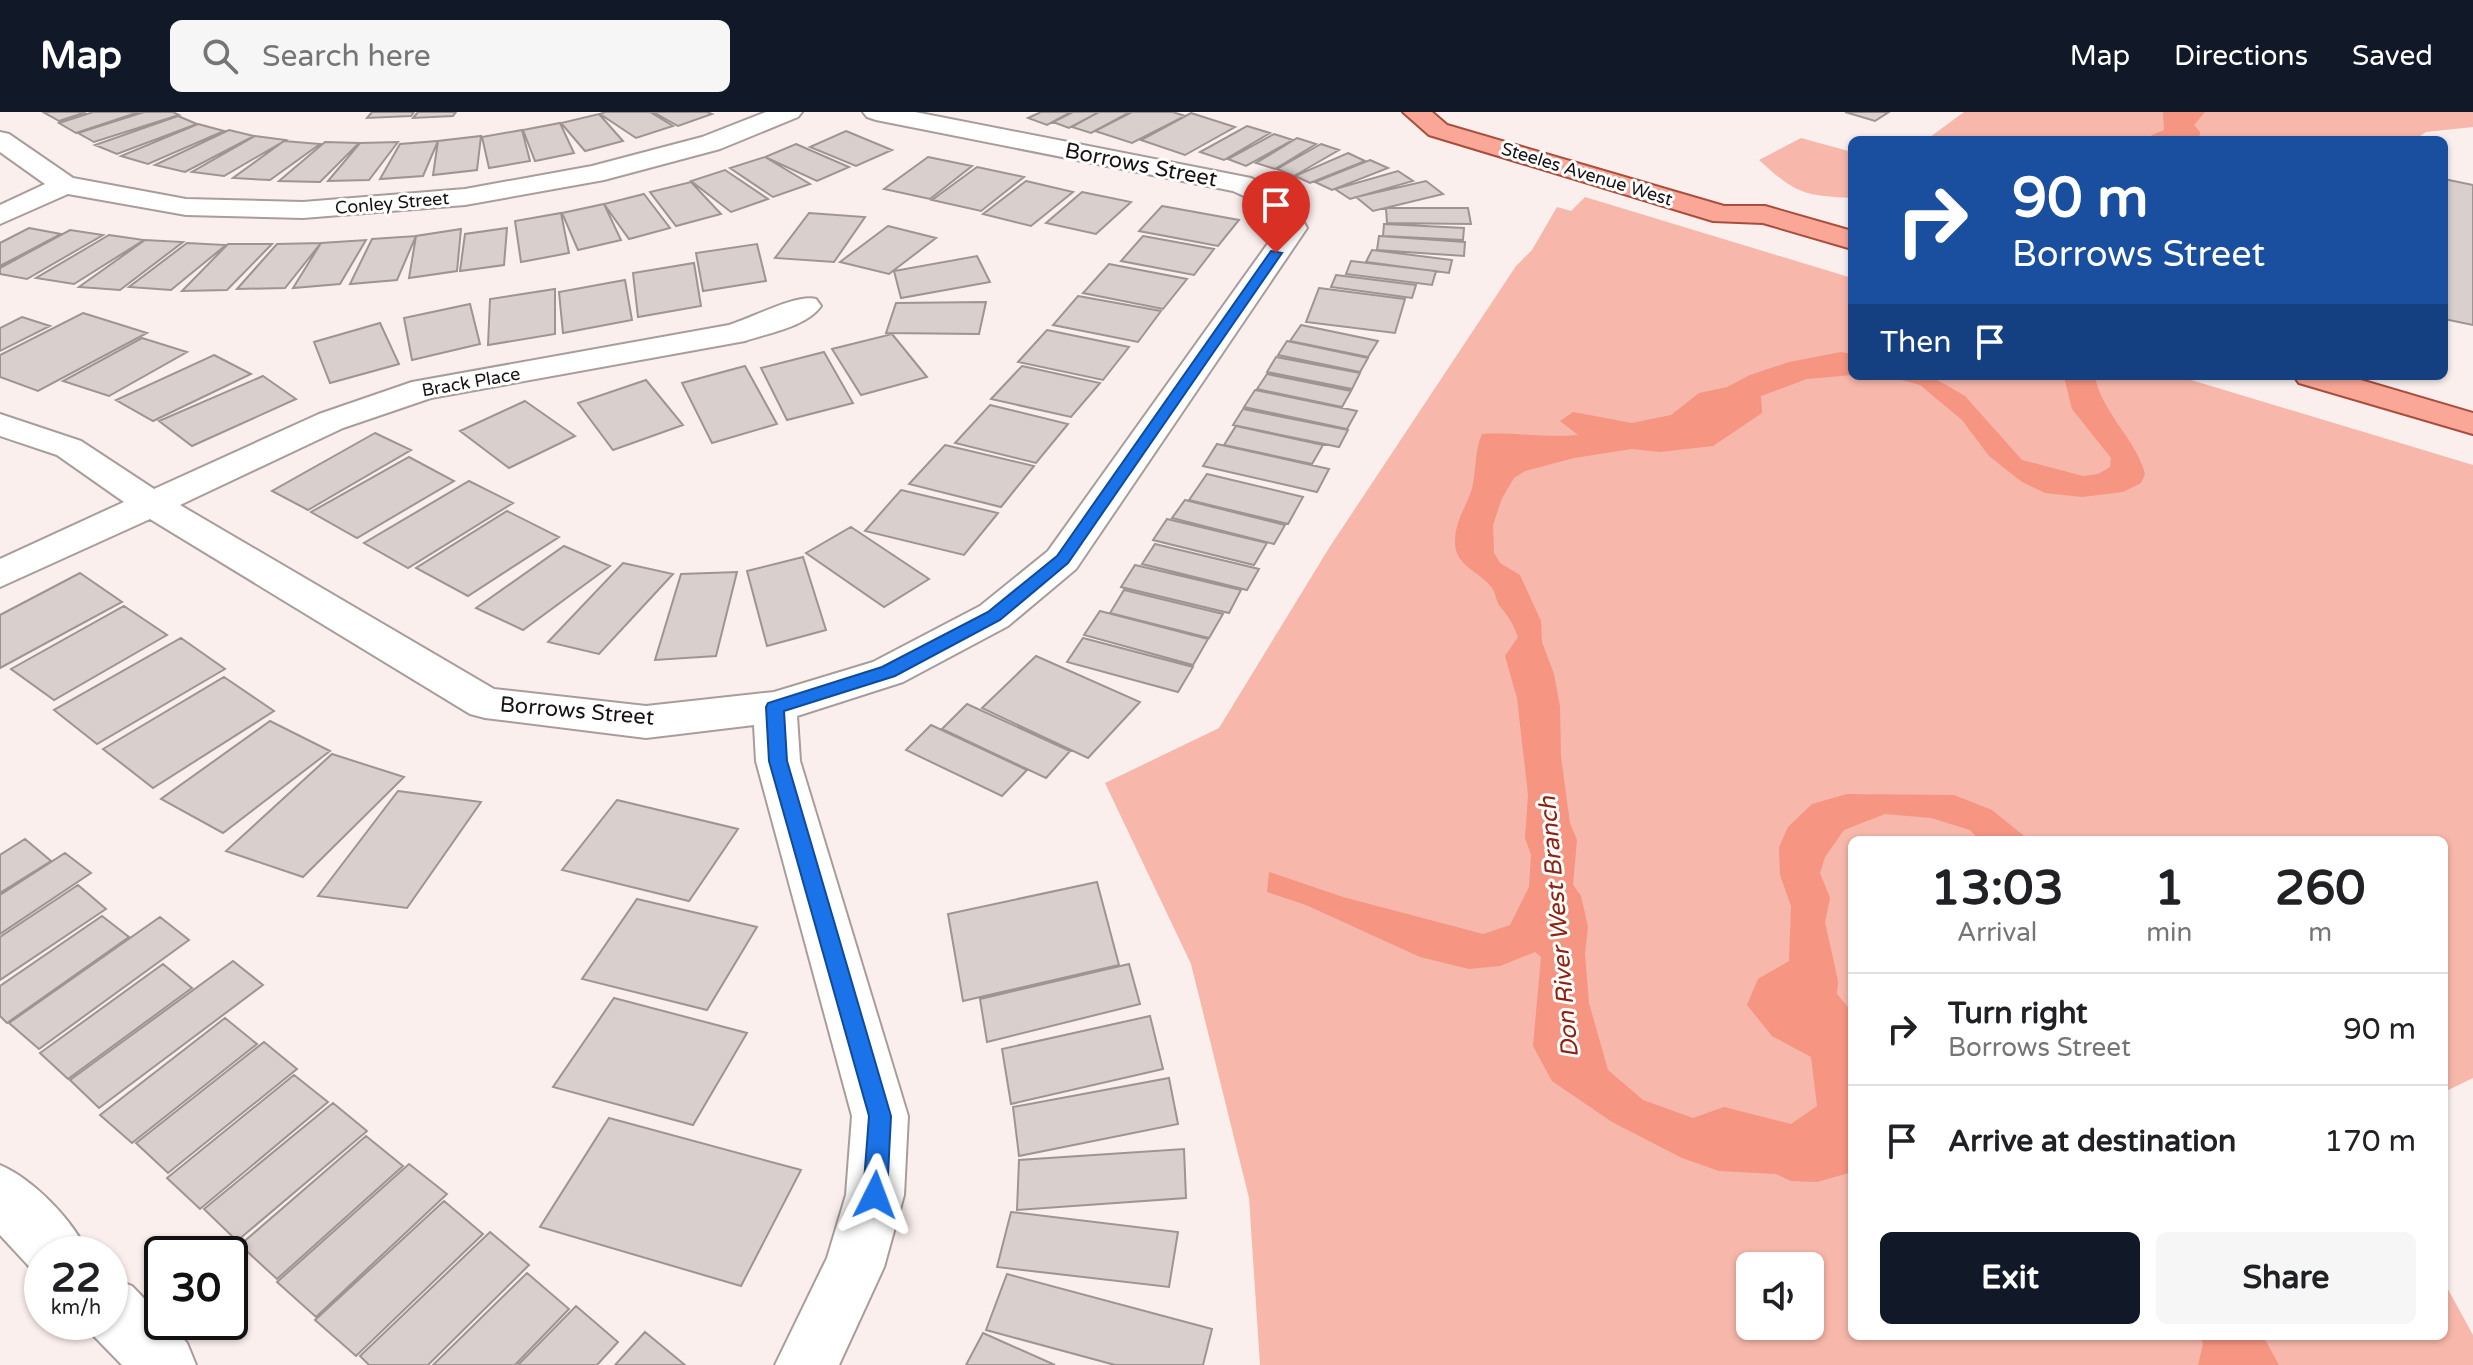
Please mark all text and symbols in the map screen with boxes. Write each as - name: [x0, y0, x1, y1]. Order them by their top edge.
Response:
- search box: [170, 20, 730, 92]
- text: Map: [40, 33, 122, 79]
- icon: search: [198, 34, 242, 78]
- text: Search here: [262, 38, 431, 75]
- text: Map: [2070, 39, 2130, 73]
- text: Directions: [2174, 39, 2308, 73]
- text: Saved: [2352, 39, 2433, 73]
- street label: Borrows Street: [1063, 137, 1219, 193]
- street label: Steeles Avenue West: [1499, 137, 1675, 211]
- text: 90 m: [2012, 165, 2148, 232]
- icon: right: [1880, 168, 1984, 272]
- pin: [1242, 171, 1310, 253]
- icon: arrive: [1254, 183, 1298, 227]
- street label: Conley Street: [334, 187, 450, 219]
- text: Borrows Street: [2012, 233, 2265, 276]
- icon: arrive: [1968, 320, 2012, 364]
- text: Then: [1880, 324, 1952, 361]
- street label: Brack Place: [420, 363, 522, 401]
- street label: Borrows Street: [499, 691, 655, 731]
- water label: Don River West Branch: [1533, 794, 1585, 1059]
- text: 13:03: [1931, 860, 2064, 918]
- text: 1: [2154, 860, 2184, 918]
- text: 260: [2275, 860, 2365, 918]
- text: Arrival: [1957, 917, 2037, 948]
- text: min: [2146, 917, 2192, 948]
- text: m: [2308, 917, 2332, 948]
- text: Turn right: [1948, 995, 2088, 1032]
- icon: right: [1880, 1007, 1924, 1051]
- text: 90 m: [2343, 1011, 2416, 1048]
- text: Borrows Street: [1948, 1032, 2131, 1063]
- icon: arrive: [1880, 1119, 1924, 1163]
- text: Arrive at destination: [1948, 1123, 2236, 1160]
- text: 170 m: [2324, 1123, 2416, 1160]
- position arrow: [833, 1153, 917, 1237]
- button: Exit: [1880, 1232, 2140, 1324]
- button: Share: [2156, 1232, 2416, 1324]
- speed limit sign: 30: [144, 1236, 248, 1340]
- map controls: [1736, 1252, 1824, 1340]
- button: sound: [1736, 1252, 1824, 1340]
- text: 22: [51, 1254, 101, 1302]
- text: km/h: [51, 1296, 101, 1320]

